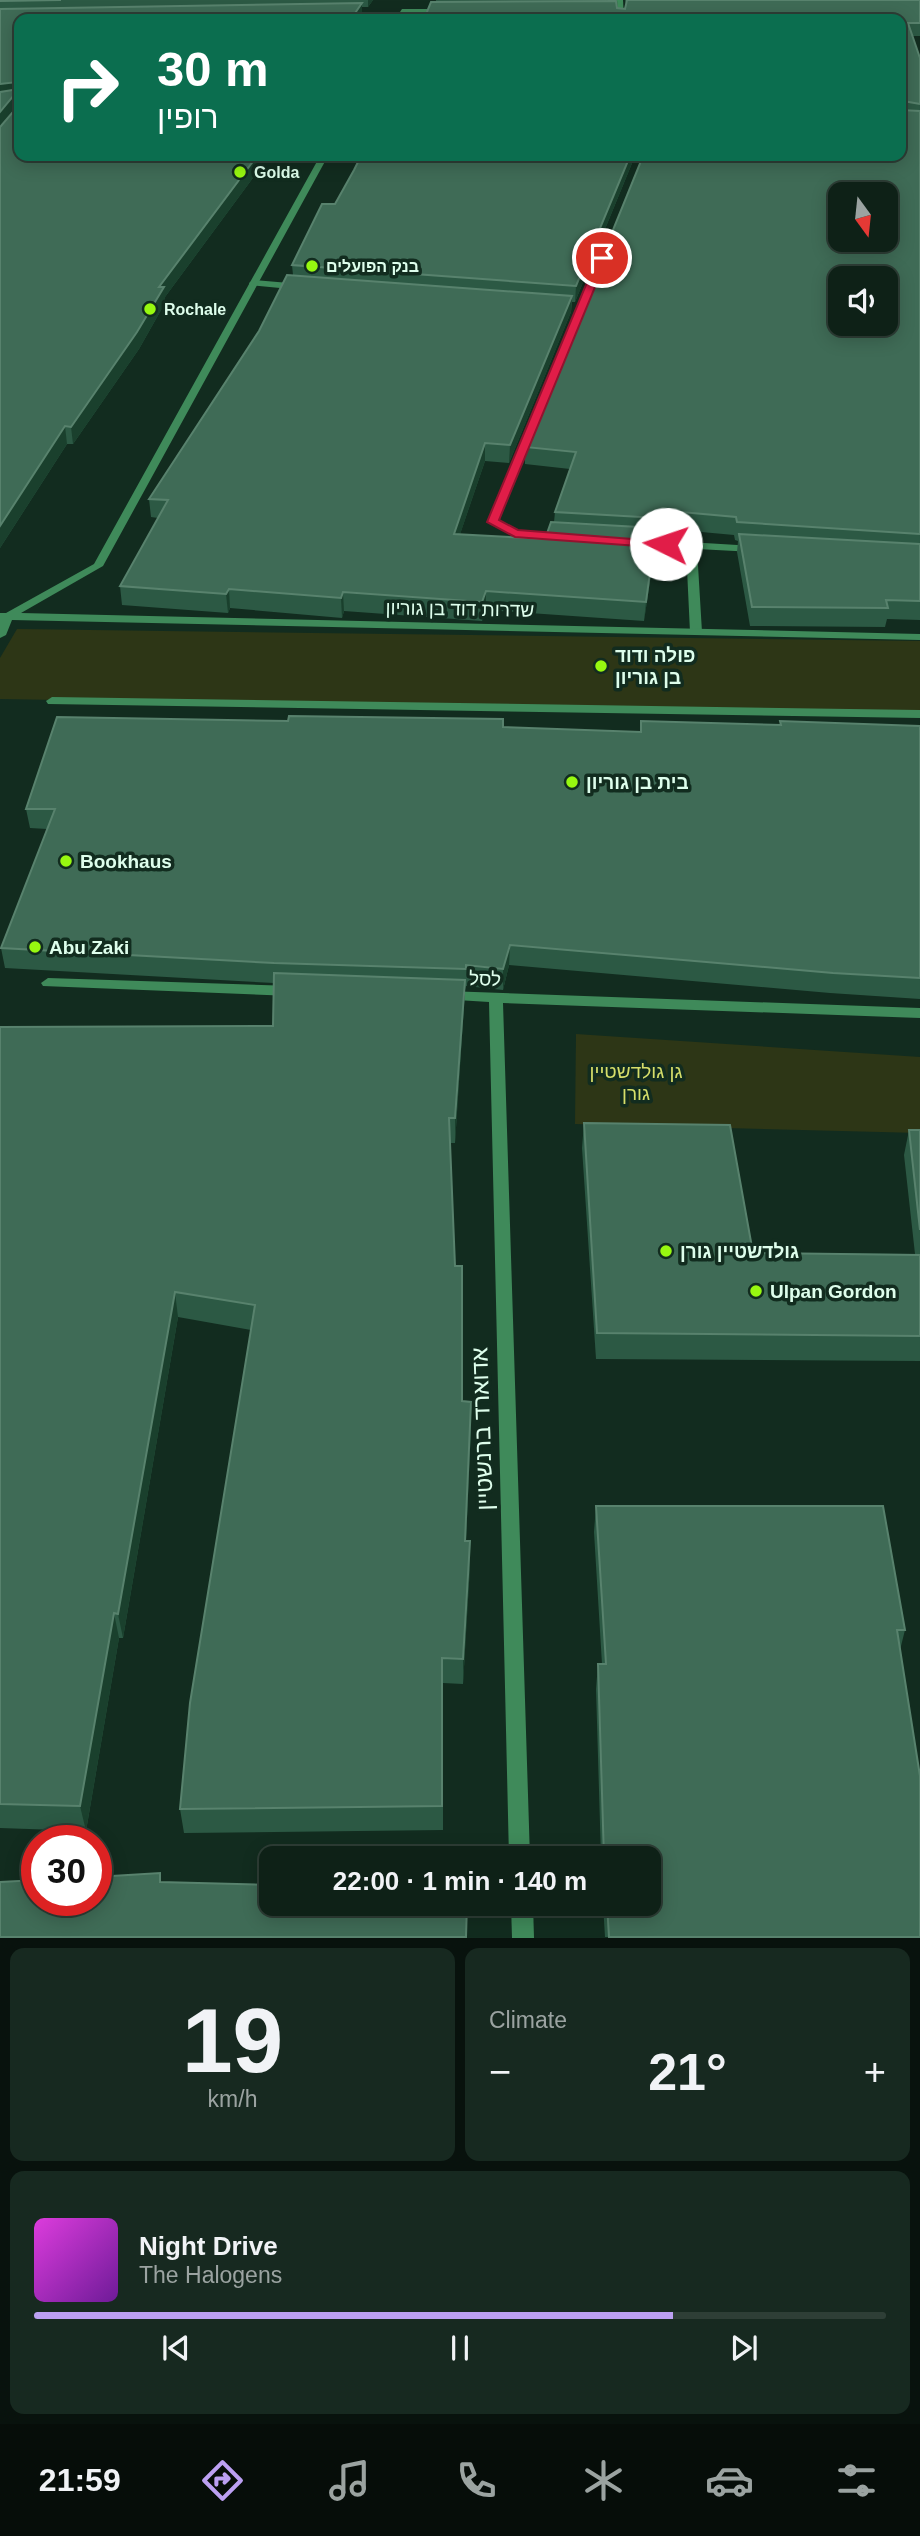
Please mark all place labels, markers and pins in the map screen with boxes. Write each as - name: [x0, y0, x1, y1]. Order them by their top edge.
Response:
- marker: Golda: [232, 164, 248, 180]
- place label: Golda: [254, 164, 299, 181]
- pin: [572, 228, 632, 288]
- marker: בנק הפועלים: [304, 258, 320, 274]
- place label: בנק הפועלים: [326, 258, 419, 275]
- marker: Rochale: [142, 301, 158, 317]
- place label: Rochale: [164, 301, 226, 318]
- place label: פולה ודוד בן גוריון: [615, 645, 695, 688]
- marker: פולה ודוד בן גוריון: [593, 658, 609, 674]
- place label: בית בן גוריון: [586, 772, 689, 793]
- marker: בית בן גוריון: [564, 774, 580, 790]
- place label: Bookhaus: [80, 851, 172, 872]
- marker: Bookhaus: [58, 853, 74, 869]
- place label: Abu Zaki: [49, 937, 129, 958]
- marker: Abu Zaki: [27, 939, 43, 955]
- place label: גולדשטיין גורן: [680, 1241, 799, 1262]
- marker: גולדשטיין גורן: [658, 1243, 674, 1259]
- place label: Ulpan Gordon: [770, 1281, 897, 1302]
- marker: Ulpan Gordon: [748, 1283, 764, 1299]

